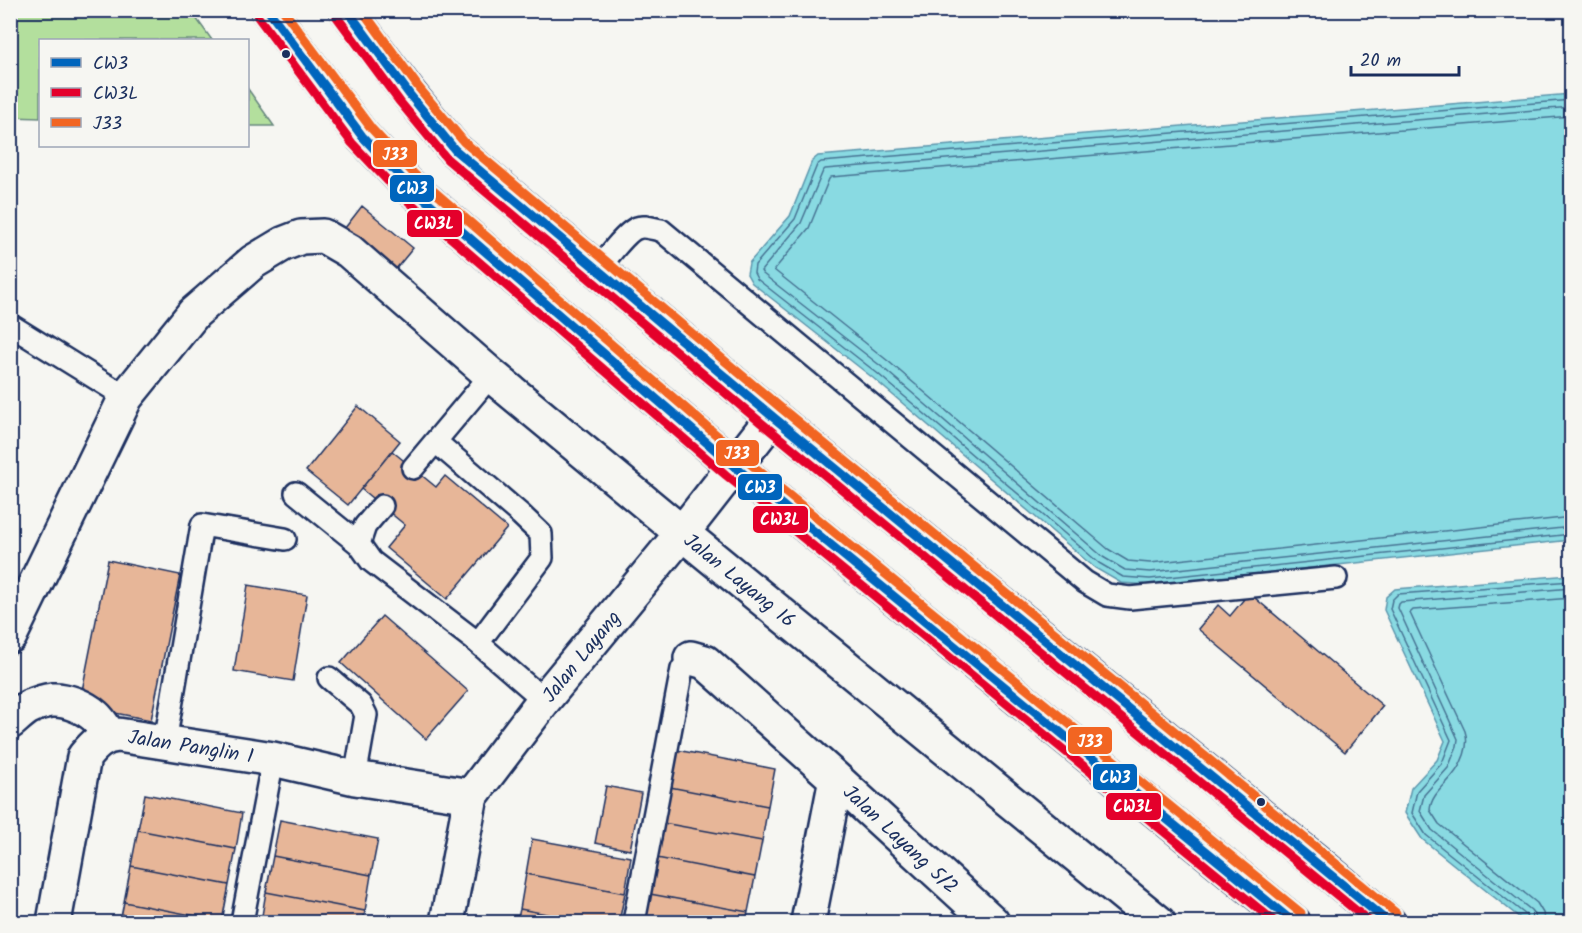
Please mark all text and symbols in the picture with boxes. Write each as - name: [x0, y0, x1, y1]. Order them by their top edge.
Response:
- legend: [39, 39, 249, 147]
- scale bar: [1351, 39, 1459, 77]
- text: 20 m: [1360, 47, 1401, 76]
- unlabelled marker: [280, 48, 292, 60]
- text: CW3: [93, 50, 128, 79]
- text: CW3L: [93, 80, 138, 109]
- text: J33: [93, 110, 122, 139]
- line badge: J33: [372, 139, 418, 168]
- text: J33: [382, 143, 408, 168]
- line badge: CW3: [389, 174, 435, 203]
- text: CW3: [396, 177, 428, 202]
- line badge: CW3L: [406, 209, 463, 238]
- text: CW3L: [414, 212, 454, 237]
- line badge: J33: [715, 439, 760, 467]
- text: J33: [724, 442, 750, 467]
- line badge: CW3: [737, 473, 783, 501]
- text: CW3: [744, 476, 776, 501]
- line badge: CW3L: [752, 505, 809, 534]
- text: CW3L: [760, 508, 800, 533]
- street label: Jalan Layang 16: [676, 526, 802, 637]
- street label: Jalan Layang: [535, 604, 630, 710]
- street label: Jalan Panglin 1: [126, 722, 256, 774]
- line badge: J33: [1067, 726, 1113, 755]
- text: J33: [1077, 730, 1103, 755]
- line badge: CW3: [1092, 763, 1138, 791]
- text: CW3: [1099, 766, 1131, 791]
- street label: Jalan Layang 5/2: [834, 778, 965, 903]
- line badge: CW3L: [1105, 792, 1162, 821]
- text: CW3L: [1113, 795, 1153, 820]
- unlabelled marker: [1255, 796, 1267, 808]

